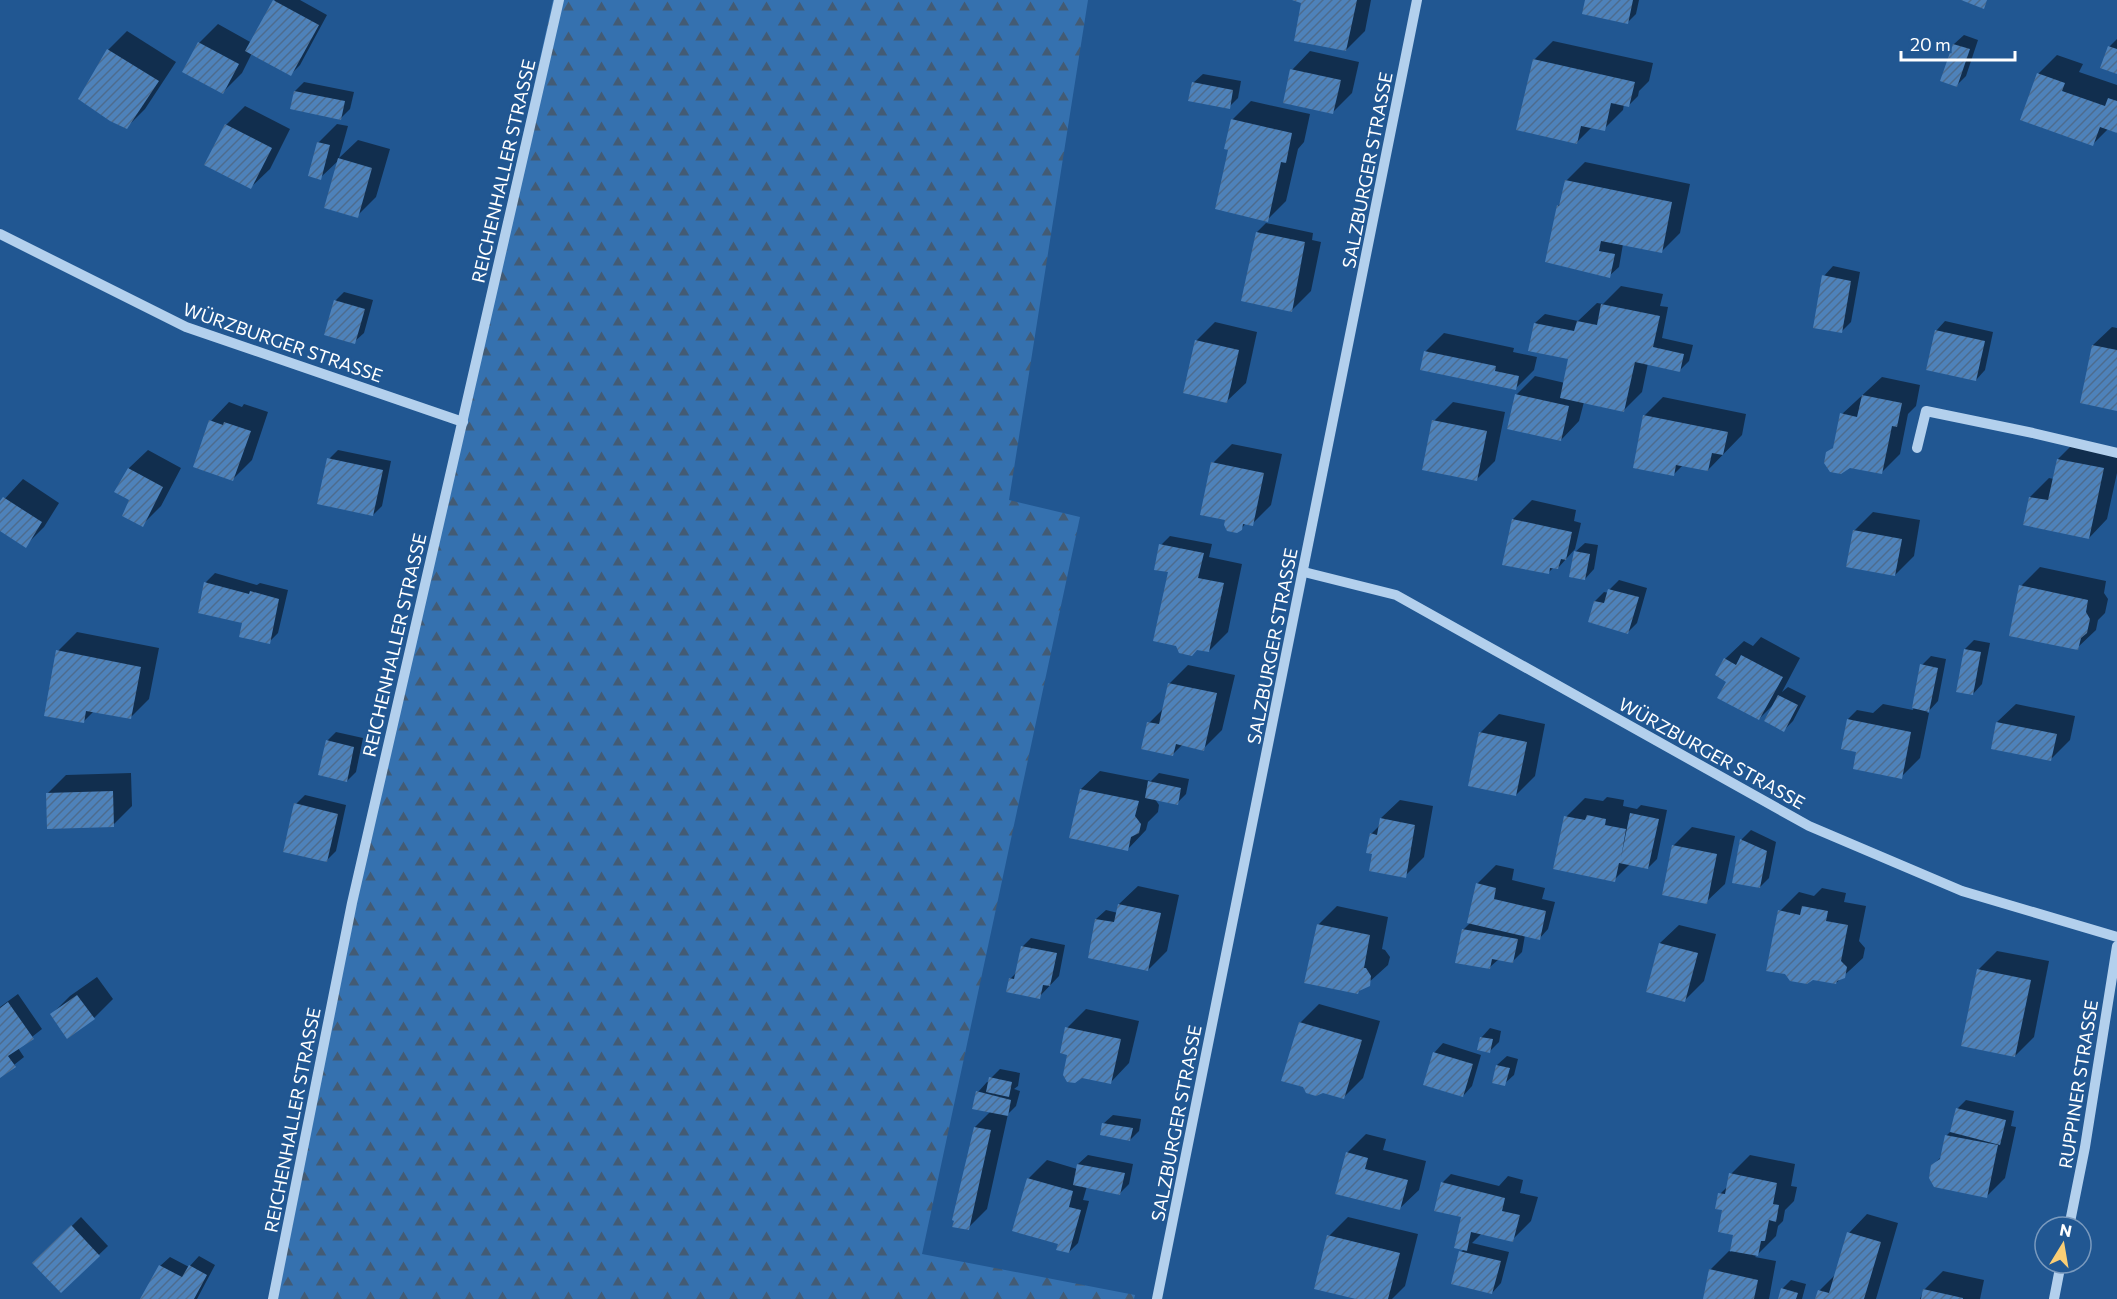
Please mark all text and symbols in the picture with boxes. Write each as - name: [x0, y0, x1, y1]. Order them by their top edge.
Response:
- scale bar: [1901, 24, 2015, 62]
- text: 20 m: [1910, 33, 1951, 55]
- street label: REICHENHALLER STRASSE: [467, 57, 539, 285]
- street label: SALZBURGER STRASSE: [1337, 70, 1397, 270]
- street label: WÜRZBURGER STRASSE: [180, 297, 386, 387]
- street label: REICHENHALLER STRASSE: [358, 531, 430, 759]
- street label: SALZBURGER STRASSE: [1242, 546, 1302, 746]
- street label: WÜRZBURGER STRASSE: [1615, 693, 1809, 813]
- street label: RUPPINER STRASSE: [2054, 998, 2102, 1170]
- street label: REICHENHALLER STRASSE: [259, 1006, 325, 1234]
- street label: SALZBURGER STRASSE: [1146, 1023, 1206, 1223]
- north arrow: [2033, 1215, 2093, 1275]
- text: N: [2058, 1219, 2074, 1240]

